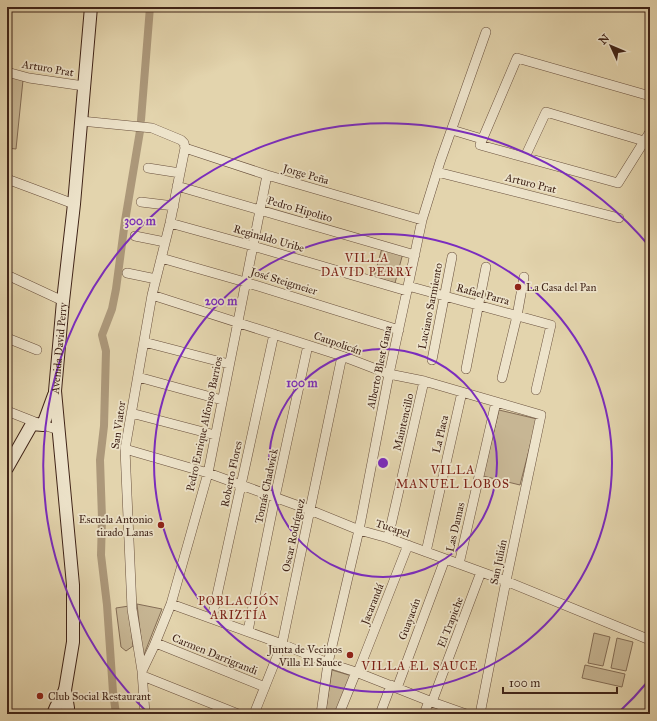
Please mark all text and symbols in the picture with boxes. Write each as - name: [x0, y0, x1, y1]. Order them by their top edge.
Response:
- north arrow: [591, 26, 631, 66]
- text: N: [596, 31, 613, 47]
- street label: Arturo Prat: [20, 57, 75, 79]
- street label: Jorge Peña: [280, 161, 331, 188]
- street label: Arturo Prat: [503, 171, 558, 196]
- street label: Pedro Hipolito: [266, 194, 334, 225]
- text: 300 m: [124, 214, 157, 229]
- street label: Reginaldo Uribe: [232, 222, 306, 255]
- district label: VILLA DAVID PERRY: [321, 251, 413, 279]
- street label: Luciano Sarmiento: [416, 262, 445, 350]
- street label: José Steigmeier: [248, 265, 320, 299]
- street label: Rafael Parra: [455, 281, 511, 308]
- place label: La Casa del Pan: [526, 281, 597, 294]
- marker: La Casa del Pan: [513, 282, 523, 292]
- text: 200 m: [205, 294, 238, 308]
- street label: Avenida David Perry: [49, 301, 70, 396]
- street label: Alberto Blest Gana: [364, 324, 395, 411]
- street label: Caupolicán: [312, 329, 364, 358]
- street label: Pedro Enrique Alfonso Barrios: [184, 355, 226, 493]
- text: 100 m: [286, 376, 319, 390]
- street label: Maintencillo: [391, 392, 416, 452]
- street label: San Viator: [109, 399, 128, 450]
- street label: La Placa: [430, 414, 451, 454]
- street label: Roberto Flores: [218, 440, 245, 509]
- street label: Tomás Chadwick: [252, 447, 281, 525]
- centre of rings: [376, 456, 390, 470]
- district label: VILLA MANUEL LOBOS: [396, 463, 510, 491]
- street label: Oscar Rodríguez: [279, 497, 308, 573]
- street label: Las Damas: [443, 501, 467, 553]
- place label: Escuela Antonio tirado Lanas: [79, 513, 153, 539]
- street label: Tucapel: [374, 517, 412, 540]
- marker: Escuela Antonio tirado Lanas: [156, 520, 166, 530]
- street label: San Julián: [487, 538, 511, 586]
- street label: Jacarandá: [358, 581, 388, 628]
- district label: POBLACIÓN ARIZTÍA: [198, 592, 280, 622]
- street label: El Trapiche: [435, 595, 466, 649]
- street label: Guayacán: [396, 597, 423, 642]
- street label: Carmen Darrigrandi: [170, 631, 260, 678]
- place label: Junta de Vecinos Villa El Sauce: [267, 643, 342, 669]
- marker: Junta de Vecinos Villa El Sauce: [345, 650, 355, 660]
- district label: VILLA EL SAUCE: [361, 659, 478, 673]
- scale bar: [503, 669, 617, 695]
- text: 100 m: [509, 676, 540, 690]
- place label: Club Social Restaurant: [48, 690, 151, 703]
- marker: Club Social Restaurant: [35, 691, 45, 701]

